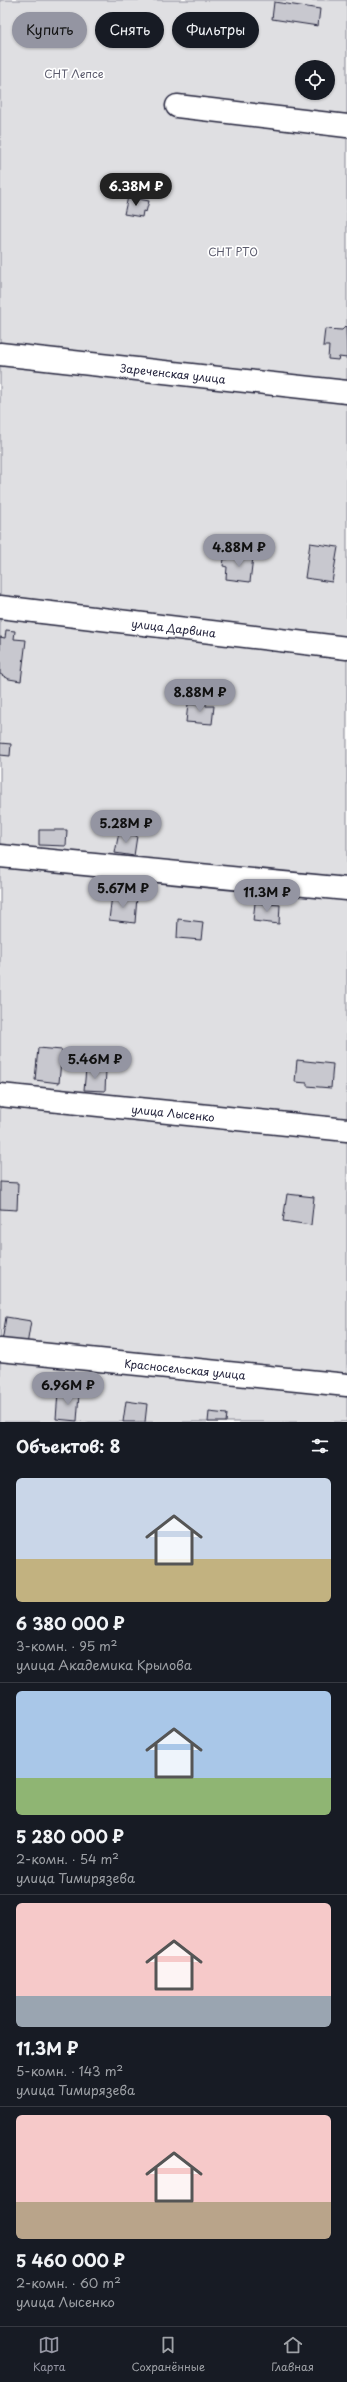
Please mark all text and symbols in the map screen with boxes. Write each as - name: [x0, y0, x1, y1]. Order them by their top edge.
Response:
- chip: Купить: [12, 12, 87, 48]
- chip: Снять: [95, 12, 164, 48]
- chip: Фильтры: [172, 12, 259, 48]
- map controls: [295, 60, 335, 100]
- button: locate: [295, 60, 335, 100]
- park label: СНТ Лепсе: [44, 65, 104, 82]
- pin: 6.38M ₽: [99, 173, 173, 207]
- text: 6.38M ₽: [109, 176, 163, 195]
- park label: СНТ РТО: [208, 243, 258, 260]
- street label: Зареченская улица: [119, 359, 227, 387]
- pin: 4.88M ₽: [202, 534, 276, 568]
- text: 4.88M ₽: [212, 537, 266, 556]
- street label: улица Дарвина: [131, 614, 217, 641]
- pin: 8.88M ₽: [163, 679, 237, 713]
- text: 8.88M ₽: [173, 682, 227, 701]
- pin: 5.28M ₽: [89, 810, 163, 844]
- text: 5.28M ₽: [100, 813, 152, 832]
- pin: 5.67M ₽: [86, 875, 160, 909]
- text: 5.67M ₽: [97, 878, 149, 897]
- pin: 11.3M ₽: [230, 879, 304, 913]
- text: 11.3M ₽: [243, 882, 291, 901]
- pin: 5.46M ₽: [58, 1046, 132, 1080]
- text: 5.46M ₽: [68, 1049, 122, 1068]
- street label: улица Лысенко: [131, 1100, 216, 1125]
- street label: Красносельская улица: [124, 1354, 247, 1383]
- pin: 6.96M ₽: [31, 1372, 105, 1406]
- text: 6.96M ₽: [41, 1375, 95, 1394]
- text: Объектов: 8: [16, 1433, 120, 1459]
- icon: filters: [309, 1435, 331, 1457]
- icon: home: [138, 1504, 210, 1576]
- text: 6 380 000 ₽: [16, 1610, 124, 1636]
- text: 3-комн. · 95 m²: [16, 1636, 117, 1655]
- text: улица Академика Крылова: [16, 1655, 192, 1674]
- icon: home: [138, 1717, 210, 1789]
- text: 5 280 000 ₽: [16, 1823, 124, 1849]
- text: 2-комн. · 54 m²: [16, 1849, 119, 1868]
- text: улица Тимирязева: [16, 1868, 135, 1887]
- icon: home: [138, 1929, 210, 2001]
- text: 11.3M ₽: [16, 2035, 78, 2061]
- text: 5-комн. · 143 m²: [16, 2061, 123, 2080]
- text: улица Тимирязева: [16, 2080, 135, 2099]
- icon: home: [138, 2141, 210, 2213]
- text: 5 460 000 ₽: [16, 2247, 125, 2273]
- text: 2-комн. · 60 m²: [16, 2273, 121, 2292]
- text: улица Лысенко: [16, 2292, 115, 2311]
- tab: Карта: [33, 2334, 65, 2375]
- tab: Сохранённые: [132, 2334, 205, 2375]
- tab: Главная: [271, 2334, 314, 2375]

